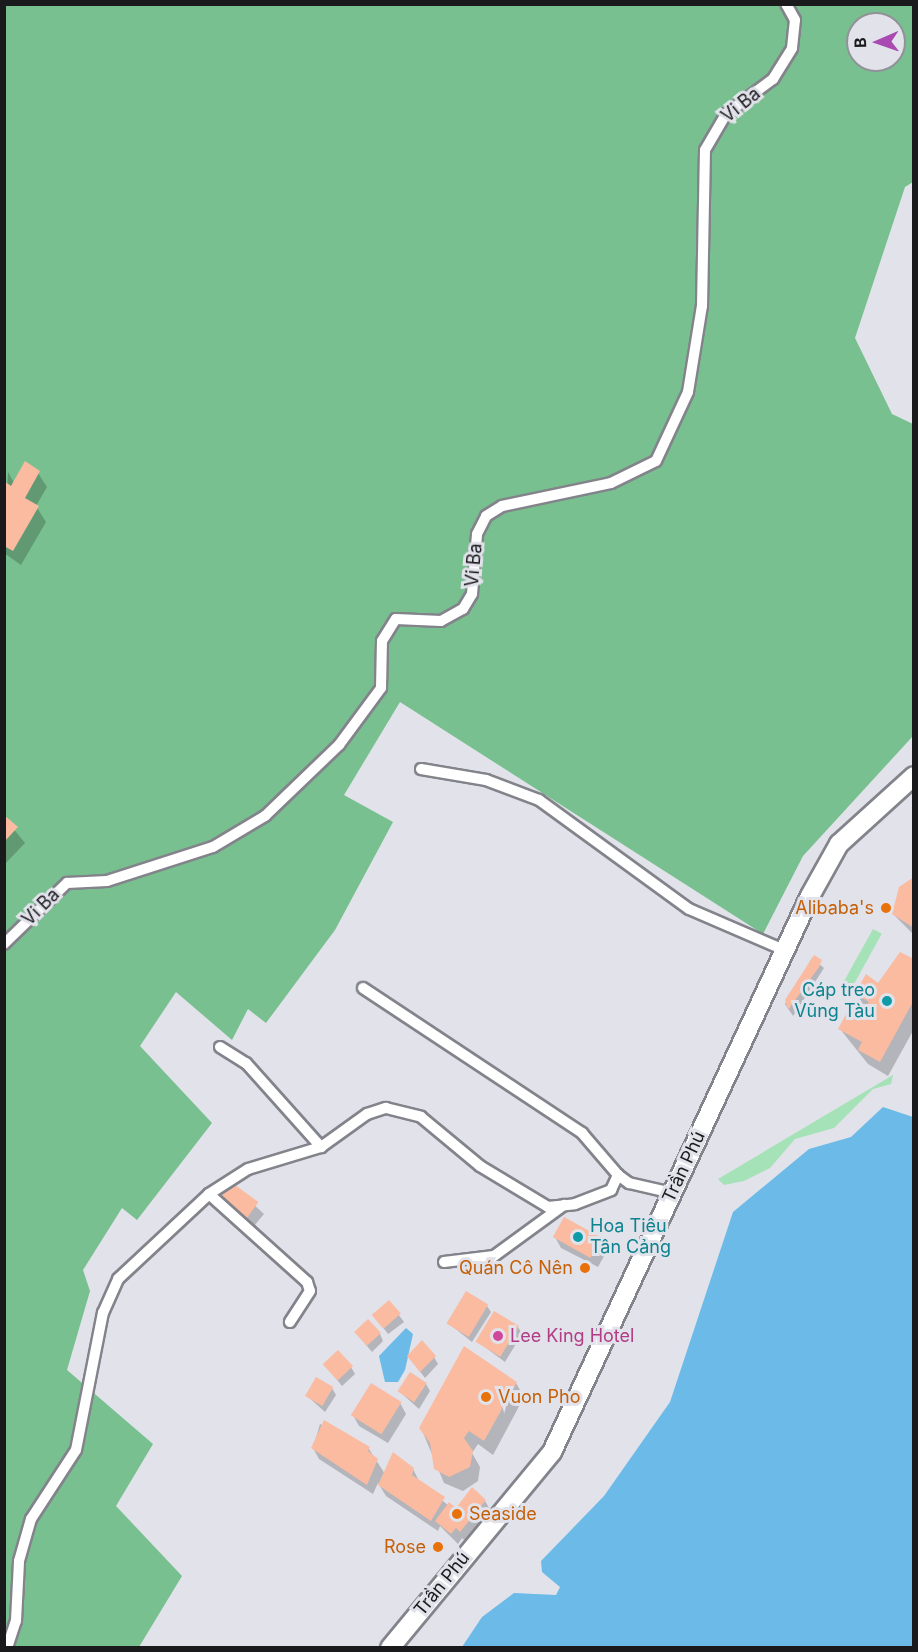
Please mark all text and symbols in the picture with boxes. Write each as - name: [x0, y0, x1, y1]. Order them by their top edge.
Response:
- north arrow: [846, 12, 906, 72]
- text: B: [850, 37, 870, 48]
- street label: Vi Ba: [717, 83, 765, 127]
- street label: Vi Ba: [461, 542, 487, 588]
- street label: Vi Ba: [18, 884, 64, 930]
- place label: Alibaba's: [795, 897, 874, 919]
- marker: Alibaba's: [879, 901, 893, 915]
- place label: Cáp treo Vũng Tàu: [794, 980, 875, 1022]
- marker: Cáp treo Vũng Tàu: [880, 994, 894, 1008]
- street label: Trần Phú: [658, 1128, 710, 1206]
- place label: Hoa Tiêu Tân Cảng: [590, 1216, 671, 1258]
- marker: Hoa Tiêu Tân Cảng: [571, 1230, 585, 1244]
- place label: Quán Cô Nên: [459, 1257, 573, 1279]
- marker: Quán Cô Nên: [578, 1261, 592, 1275]
- place label: Lee King Hotel: [510, 1325, 634, 1347]
- marker: Lee King Hotel: [491, 1329, 505, 1343]
- place label: Vuon Pho: [498, 1386, 580, 1408]
- marker: Vuon Pho: [479, 1390, 493, 1404]
- place label: Seaside: [469, 1503, 537, 1525]
- marker: Seaside: [450, 1507, 464, 1521]
- place label: Rose: [384, 1536, 426, 1558]
- marker: Rose: [431, 1540, 445, 1554]
- street label: Trần Phú: [410, 1548, 474, 1620]

